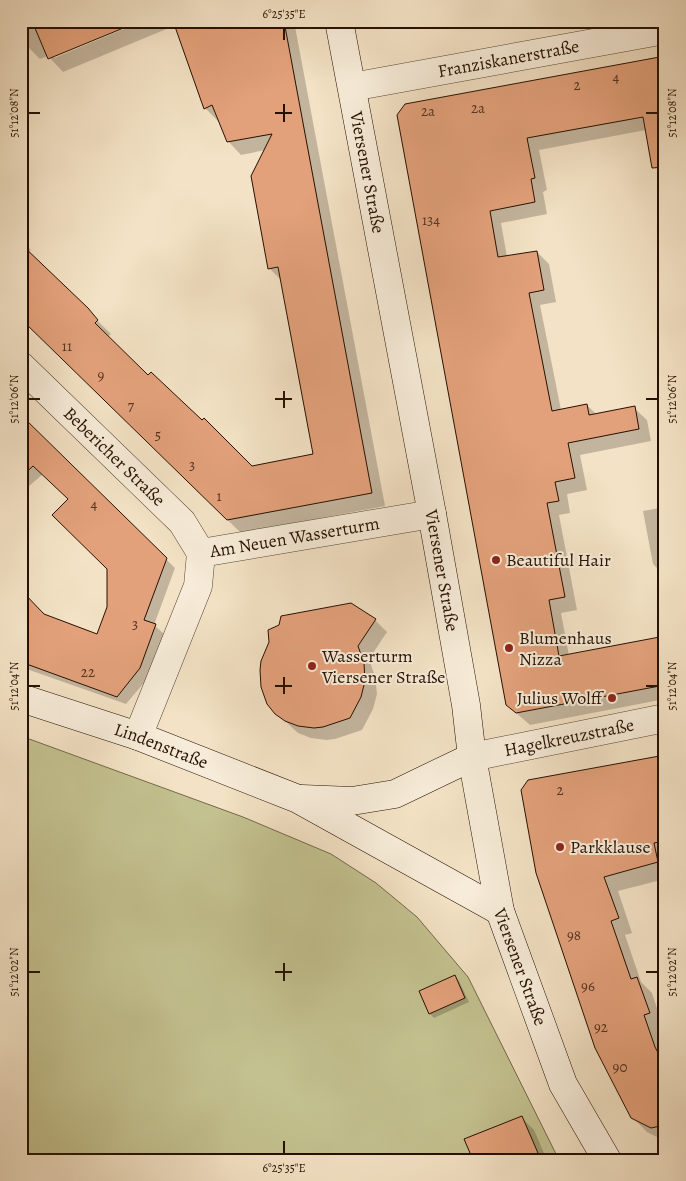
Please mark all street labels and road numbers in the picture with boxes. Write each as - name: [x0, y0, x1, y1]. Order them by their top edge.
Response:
- street label: Franziskanerstraße: [436, 34, 581, 83]
- street label: Viersener Straße: [344, 108, 391, 235]
- street label: Bebericher Straße: [58, 402, 170, 511]
- street label: Viersener Straße: [419, 507, 465, 633]
- street label: Am Neuen Wasserturm: [207, 511, 381, 563]
- street label: Hagelkreuzstraße: [502, 713, 636, 762]
- street label: Lindenstraße: [111, 717, 212, 774]
- street label: Viersener Straße: [488, 904, 553, 1029]

